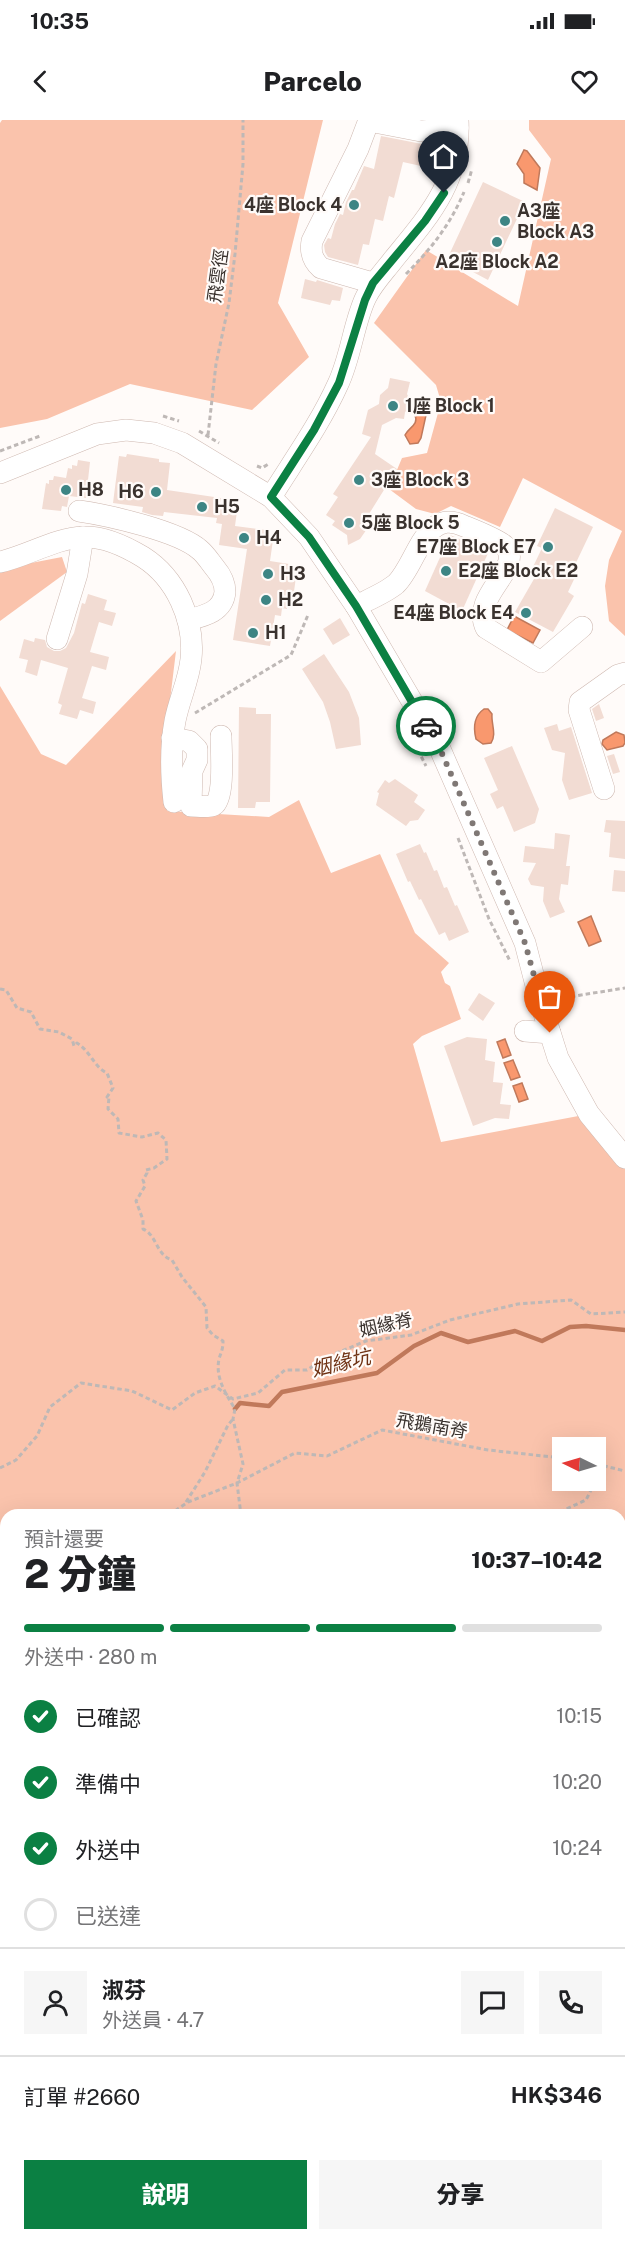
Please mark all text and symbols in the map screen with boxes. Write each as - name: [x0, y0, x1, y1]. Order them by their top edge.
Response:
- text: 10:35: [30, 8, 89, 34]
- icon: back: [24, 65, 57, 98]
- text: Parcelo: [263, 65, 362, 97]
- icon: heart: [568, 65, 601, 98]
- pin: [418, 131, 469, 193]
- icon: home: [427, 140, 460, 173]
- place label: 4座 Block 4: [244, 194, 342, 215]
- marker: 4座 Block 4: [347, 198, 361, 212]
- place label: A3座 Block A3: [517, 200, 594, 242]
- marker: A3座 Block A3: [498, 214, 512, 228]
- marker: A2座 Block A2: [490, 235, 504, 249]
- street label: 飛雲徑: [203, 248, 232, 304]
- place label: A2座 Block A2: [435, 251, 559, 272]
- place label: 1座 Block 1: [405, 395, 495, 416]
- marker: 1座 Block 1: [386, 399, 400, 413]
- place label: 3座 Block 3: [371, 469, 469, 490]
- marker: 3座 Block 3: [352, 473, 366, 487]
- place label: H8: [78, 479, 104, 500]
- place label: H6: [118, 481, 144, 502]
- marker: H8: [59, 483, 73, 497]
- marker: H6: [149, 485, 163, 499]
- place label: H5: [214, 496, 240, 517]
- marker: H5: [195, 500, 209, 514]
- place label: 5座 Block 5: [361, 512, 460, 533]
- marker: 5座 Block 5: [342, 516, 356, 530]
- place label: H4: [256, 527, 282, 548]
- marker: H4: [237, 531, 251, 545]
- place label: E7座 Block E7: [416, 536, 536, 557]
- marker: E7座 Block E7: [541, 540, 555, 554]
- place label: E2座 Block E2: [458, 560, 578, 581]
- place label: H3: [280, 563, 306, 584]
- marker: E2座 Block E2: [439, 564, 453, 578]
- marker: H3: [261, 567, 275, 581]
- place label: H2: [278, 589, 303, 610]
- marker: H2: [259, 593, 273, 607]
- place label: E4座 Block E4: [393, 602, 514, 623]
- marker: E4座 Block E4: [519, 606, 533, 620]
- place label: H1: [265, 622, 287, 643]
- marker: H1: [246, 626, 260, 640]
- courier: [396, 696, 456, 756]
- icon: car: [410, 710, 443, 743]
- pin: [524, 971, 575, 1033]
- icon: bag: [533, 980, 566, 1013]
- street label: 姻緣脊: [357, 1309, 414, 1340]
- water label: 姻緣坑: [309, 1344, 376, 1381]
- street label: 飛鵝南脊: [395, 1409, 469, 1442]
- north arrow: [552, 1437, 606, 1491]
- map controls: [552, 1437, 606, 1491]
- text: 預計還要: [24, 1527, 104, 1551]
- text: 10:37–10:42: [471, 1547, 602, 1573]
- text: 2 分鐘: [24, 1551, 136, 1597]
- text: 外送中 · 280 m: [24, 1645, 157, 1669]
- icon: check: [24, 1700, 57, 1733]
- text: 10:15: [556, 1704, 602, 1728]
- text: 已確認: [75, 1705, 141, 1731]
- icon: check: [24, 1766, 57, 1799]
- text: 10:20: [553, 1770, 602, 1794]
- text: 準備中: [75, 1771, 141, 1797]
- icon: check: [24, 1832, 57, 1865]
- text: 10:24: [552, 1836, 602, 1860]
- text: 外送中: [75, 1837, 141, 1863]
- text: 已送達: [75, 1903, 141, 1929]
- button: person: [24, 1971, 87, 2034]
- button: chat: [461, 1971, 524, 2034]
- button: phone: [539, 1971, 602, 2034]
- text: 淑芬: [102, 1977, 146, 2003]
- text: 外送員 · 4.7: [102, 2008, 204, 2032]
- text: HK$346: [511, 2082, 602, 2108]
- text: 訂單 #2660: [24, 2084, 140, 2110]
- button: 說明: [24, 2160, 307, 2229]
- button: 分享: [319, 2160, 602, 2229]

